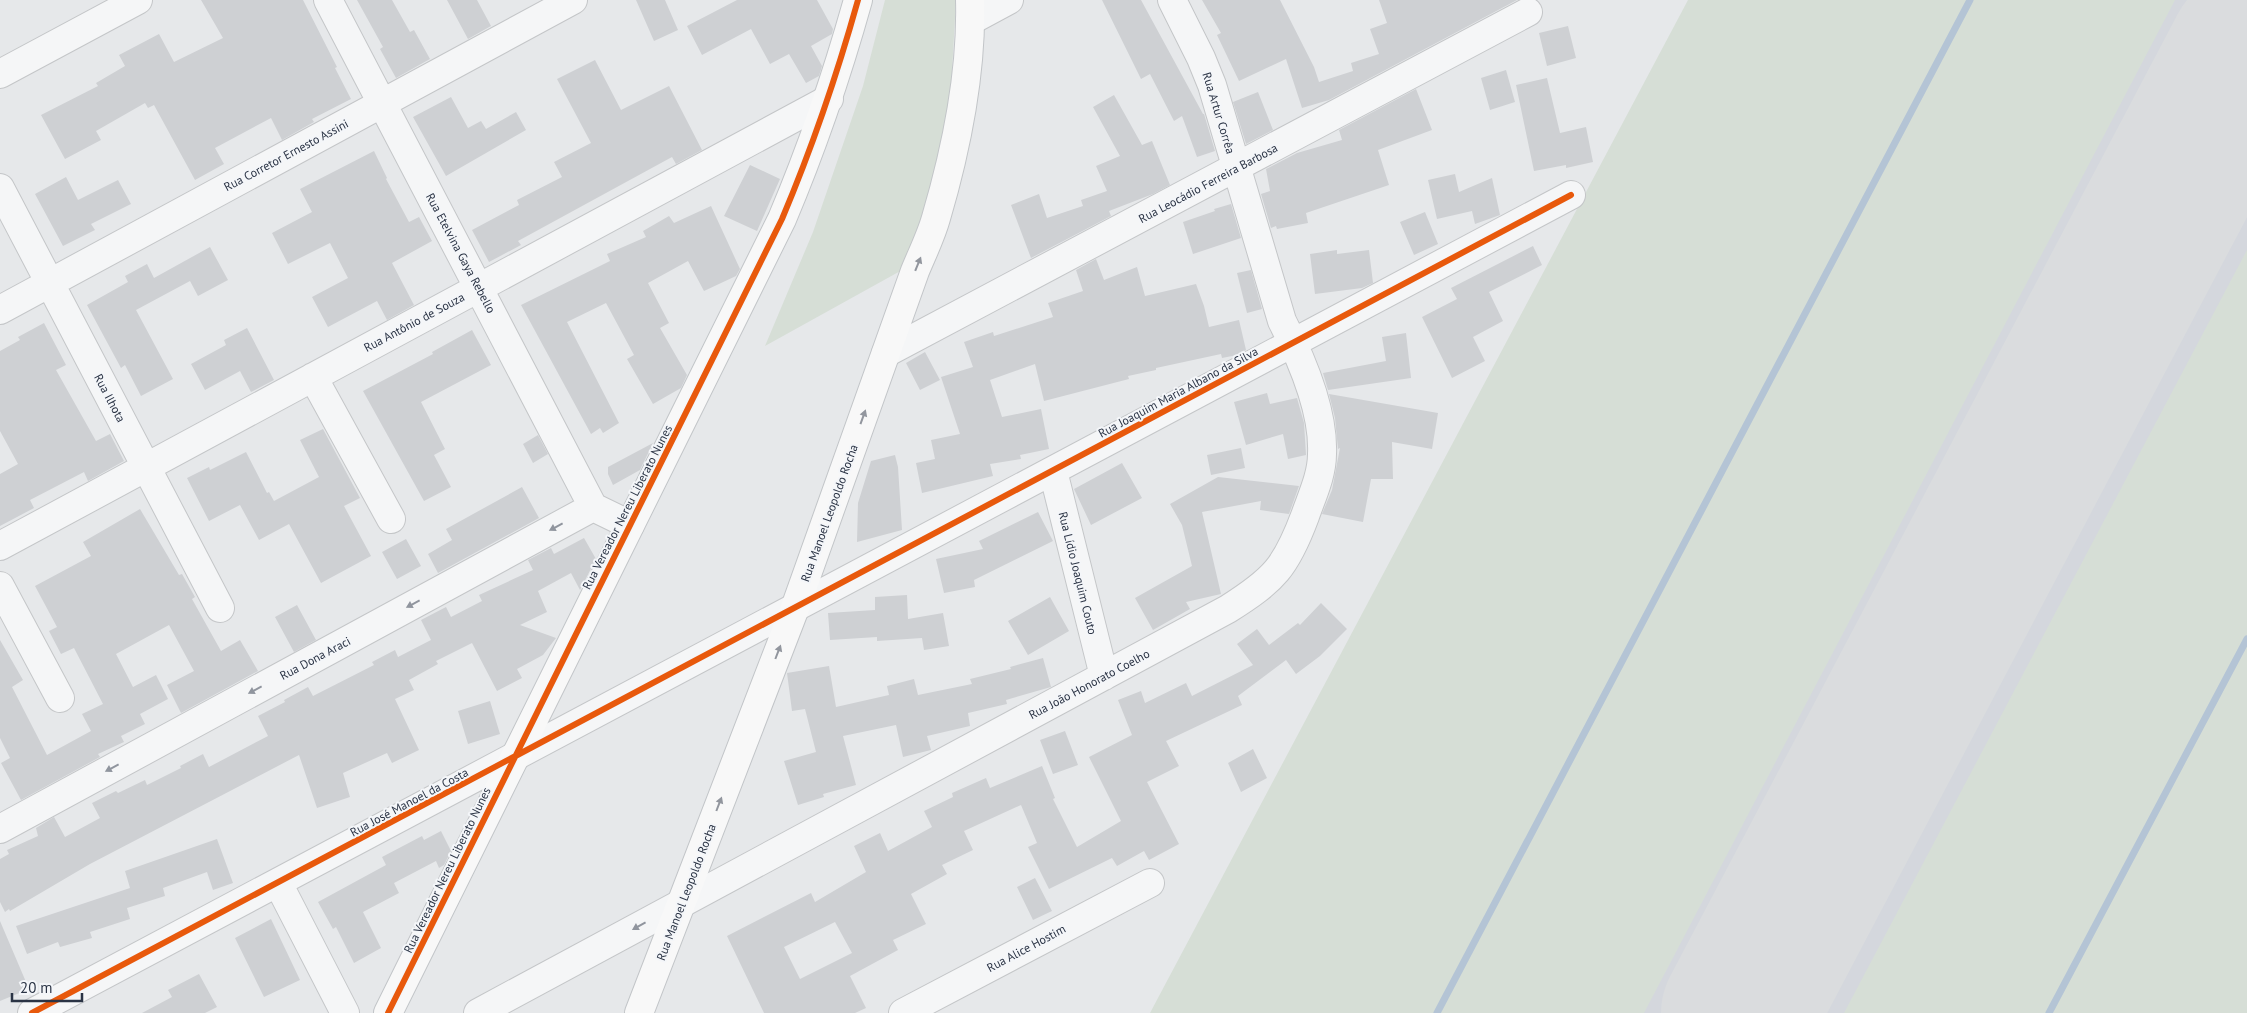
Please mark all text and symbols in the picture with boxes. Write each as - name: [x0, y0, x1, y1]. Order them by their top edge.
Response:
- street label: Rua Artur Corrêa: [1199, 70, 1239, 156]
- street label: Rua Corretor Ernesto Assini: [221, 116, 351, 194]
- street label: Rua Leocádio Ferreira Barbosa: [1136, 140, 1280, 226]
- street label: Rua Etelvina Gaya Rebello: [423, 190, 499, 316]
- one-way arrow: [915, 257, 922, 272]
- street label: Rua Antônio de Souza: [361, 289, 467, 355]
- street label: Rua Joaquim Maria Albano da Silva: [1096, 343, 1260, 441]
- street label: Rua Ilhota: [91, 371, 129, 425]
- one-way arrow: [860, 410, 867, 425]
- street label: Rua Vereador Nereu Liberato Nunes: [579, 422, 675, 592]
- street label: Rua Manoel Leopoldo Rocha: [797, 442, 861, 584]
- street label: Rua Lídio Joaquim Couto: [1055, 510, 1101, 636]
- one-way arrow: [549, 523, 563, 531]
- one-way arrow: [407, 600, 420, 609]
- street label: Rua Dona Araci: [277, 633, 353, 683]
- one-way arrow: [775, 645, 782, 660]
- street label: Rua João Honorato Coelho: [1026, 646, 1152, 722]
- one-way arrow: [248, 686, 262, 694]
- one-way arrow: [105, 764, 120, 772]
- street label: Rua José Manoel da Costa: [347, 764, 471, 840]
- street label: Rua Vereador Nereu Liberato Nunes: [400, 785, 494, 955]
- one-way arrow: [716, 797, 724, 811]
- street label: Rua Manoel Leopoldo Rocha: [653, 821, 719, 962]
- street label: Rua Alice Hostim: [984, 921, 1068, 975]
- one-way arrow: [631, 922, 646, 930]
- scale bar: [12, 970, 82, 1002]
- text: 20 m: [20, 978, 53, 997]

